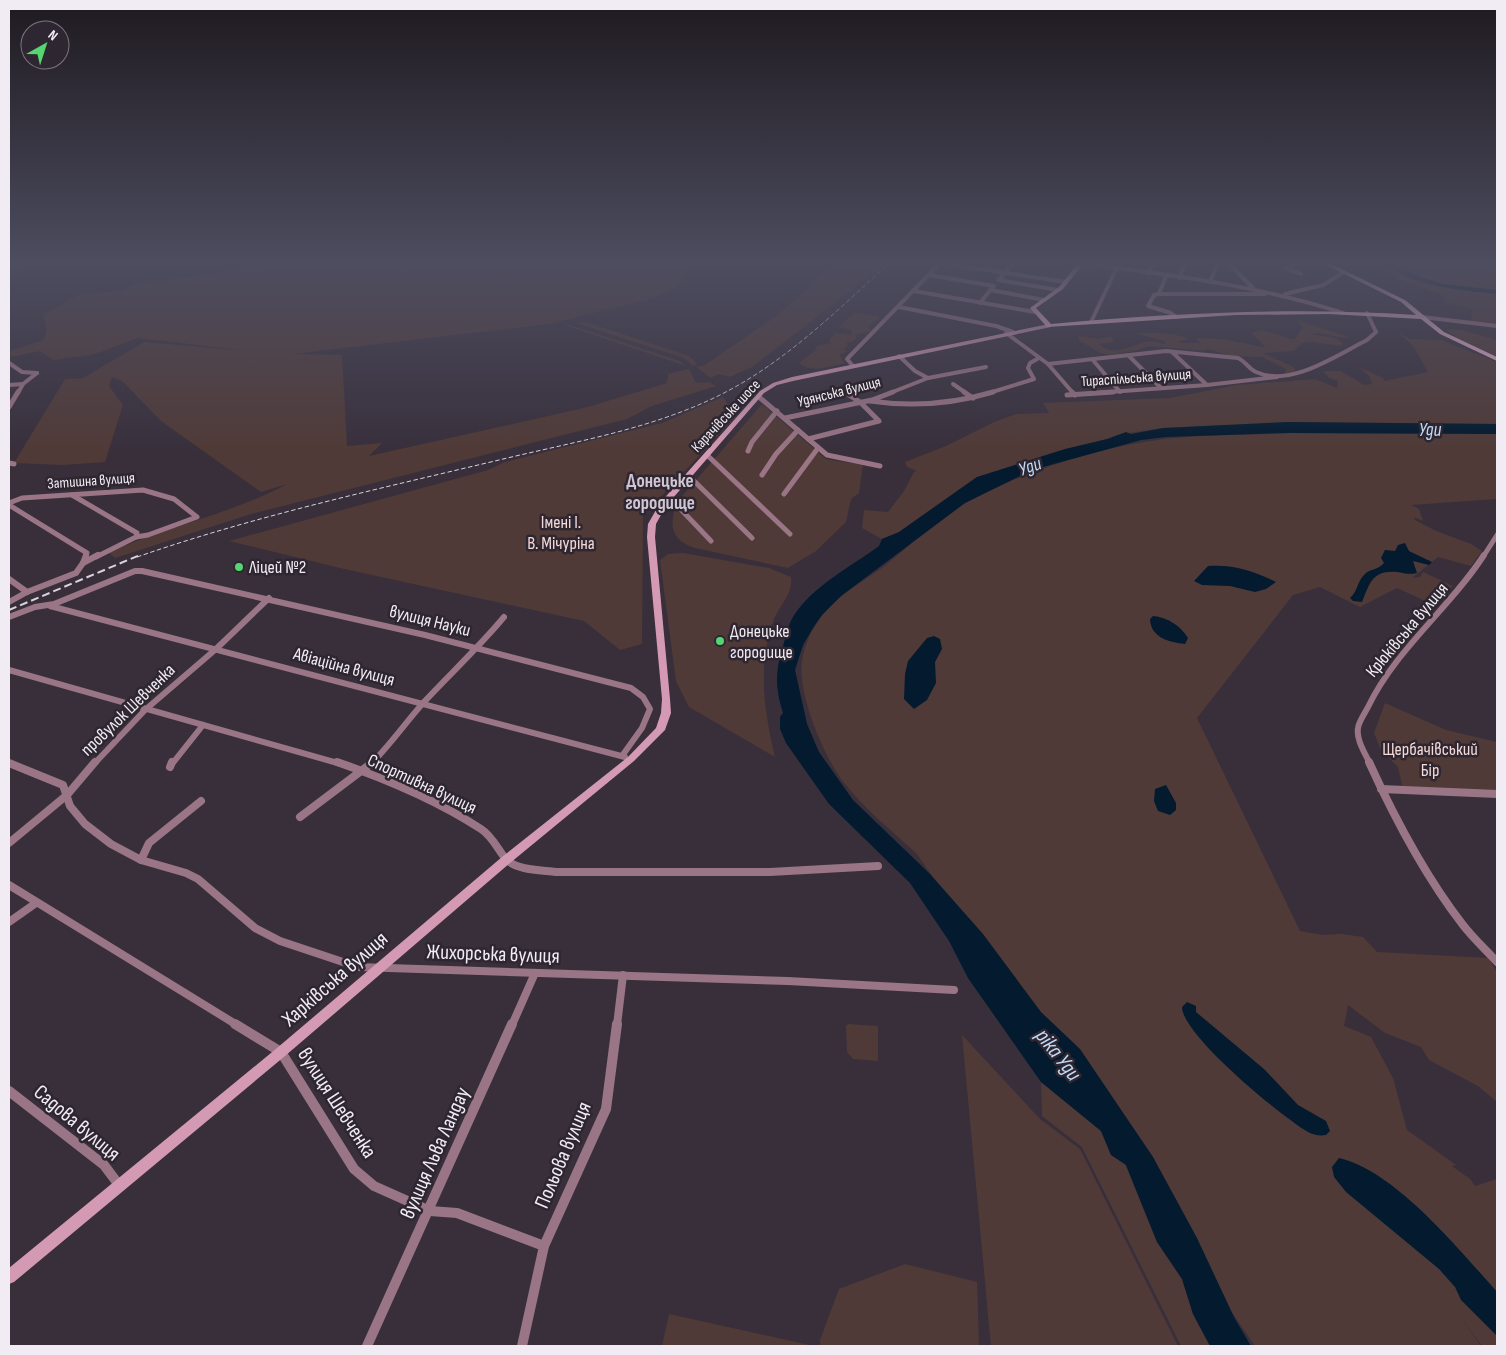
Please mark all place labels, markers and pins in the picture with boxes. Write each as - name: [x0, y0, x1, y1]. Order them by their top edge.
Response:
- place label: Ліцей №2: [248, 557, 306, 578]
- marker: Ліцей №2: [233, 561, 245, 573]
- place label: Донецьке городище: [730, 621, 793, 663]
- marker: Донецьке городище: [714, 635, 726, 647]

